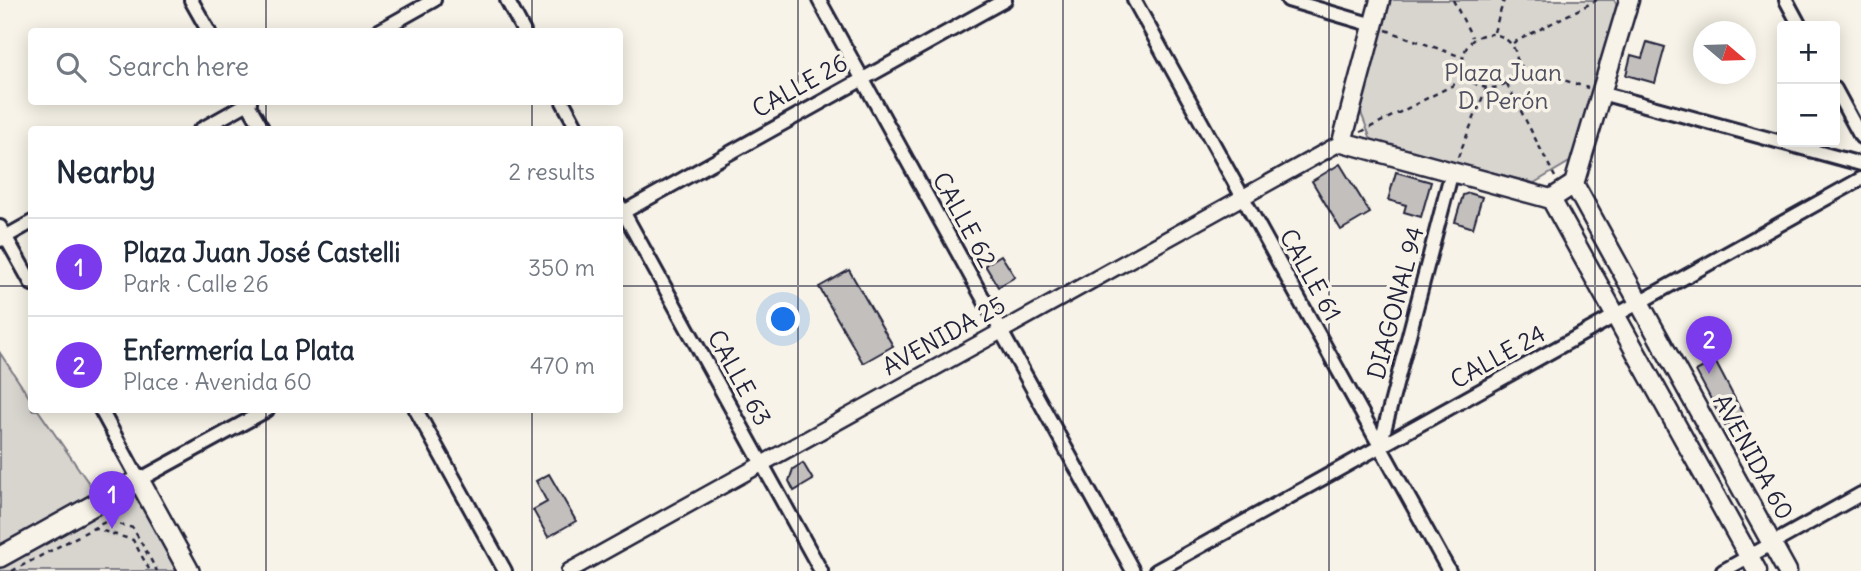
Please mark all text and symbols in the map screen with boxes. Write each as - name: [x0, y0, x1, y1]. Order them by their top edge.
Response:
- north arrow: [1693, 21, 1756, 84]
- map controls: [1777, 21, 1840, 147]
- button: +: [1777, 21, 1840, 84]
- search box: [28, 28, 623, 105]
- street label: CALLE 26: [747, 47, 852, 123]
- icon: search: [52, 48, 90, 86]
- text: Search here: [108, 50, 249, 83]
- park label: Plaza Juan D. Perón: [1444, 57, 1562, 115]
- button: −: [1777, 84, 1840, 147]
- text: Nearby: [56, 153, 156, 191]
- text: 2 results: [509, 157, 595, 186]
- street label: CALLE 62: [927, 167, 1003, 272]
- street label: CALLE 61: [1273, 223, 1348, 326]
- street label: DIAGONAL 94: [1360, 223, 1430, 382]
- text: Plaza Juan José Castelli: [123, 236, 400, 269]
- text: 1: [74, 253, 84, 282]
- text: 350 m: [528, 253, 595, 282]
- text: Park · Calle 26: [123, 269, 269, 298]
- street label: AVENIDA 25: [877, 289, 1010, 381]
- your location: [766, 302, 800, 336]
- pin: 2: [1686, 316, 1732, 374]
- street label: CALLE 24: [1445, 318, 1550, 394]
- street label: CALLE 63: [701, 324, 778, 431]
- text: Enfermería La Plata: [123, 334, 355, 367]
- text: 2: [73, 351, 85, 380]
- text: 470 m: [530, 351, 595, 380]
- text: Place · Avenida 60: [123, 367, 312, 396]
- street label: AVENIDA 60: [1707, 389, 1801, 524]
- pin: 1: [89, 471, 135, 529]

